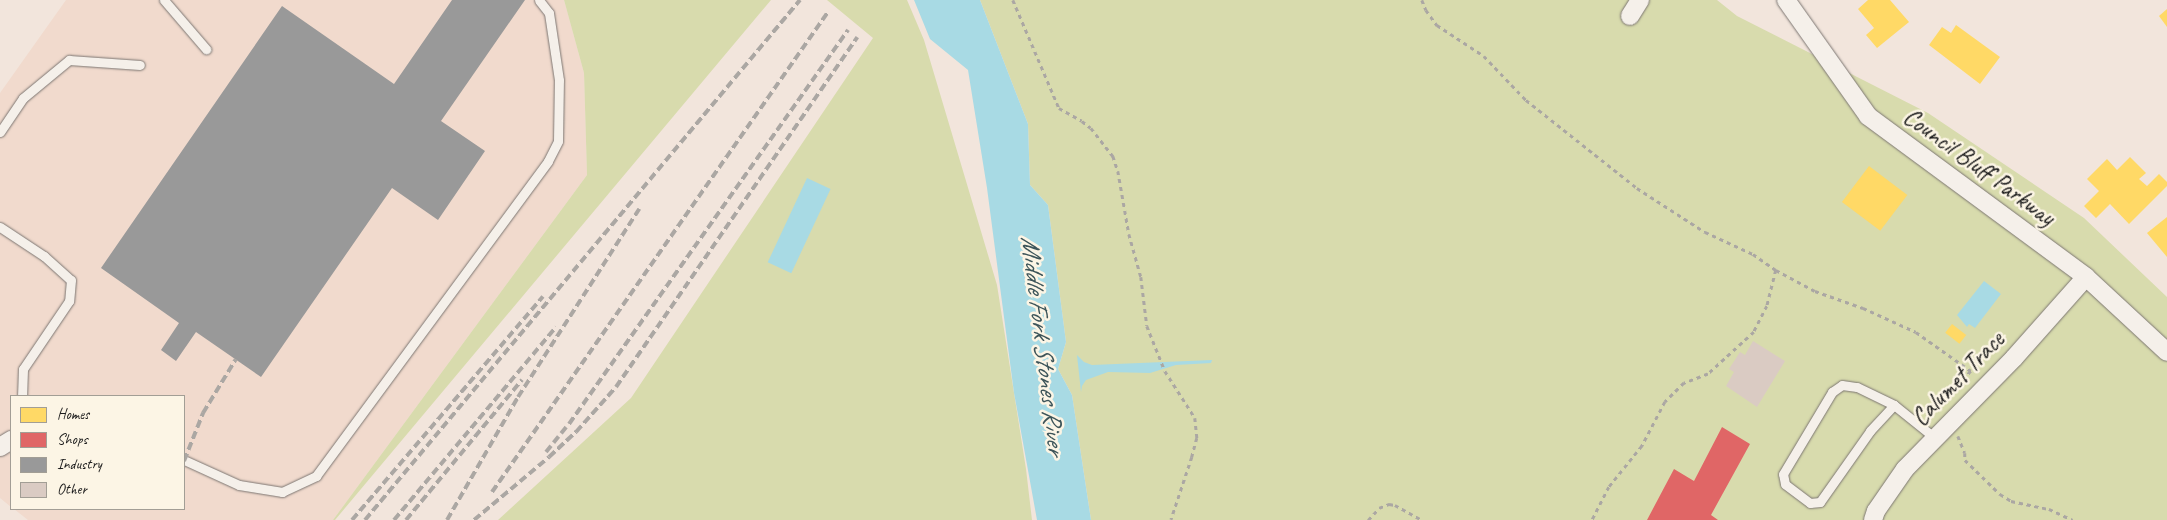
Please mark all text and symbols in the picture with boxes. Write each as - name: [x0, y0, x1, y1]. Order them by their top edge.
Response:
- street label: Council Bluff Parkway: [1897, 102, 2061, 232]
- water label: Middle Fork Stones River: [1014, 234, 1072, 456]
- street label: Calumet Trace: [1905, 325, 2011, 433]
- legend: [10, 395, 185, 510]
- text: Homes: [57, 405, 89, 424]
- text: Shops: [57, 430, 88, 449]
- text: Industry: [57, 455, 102, 474]
- text: Other: [57, 480, 87, 499]

